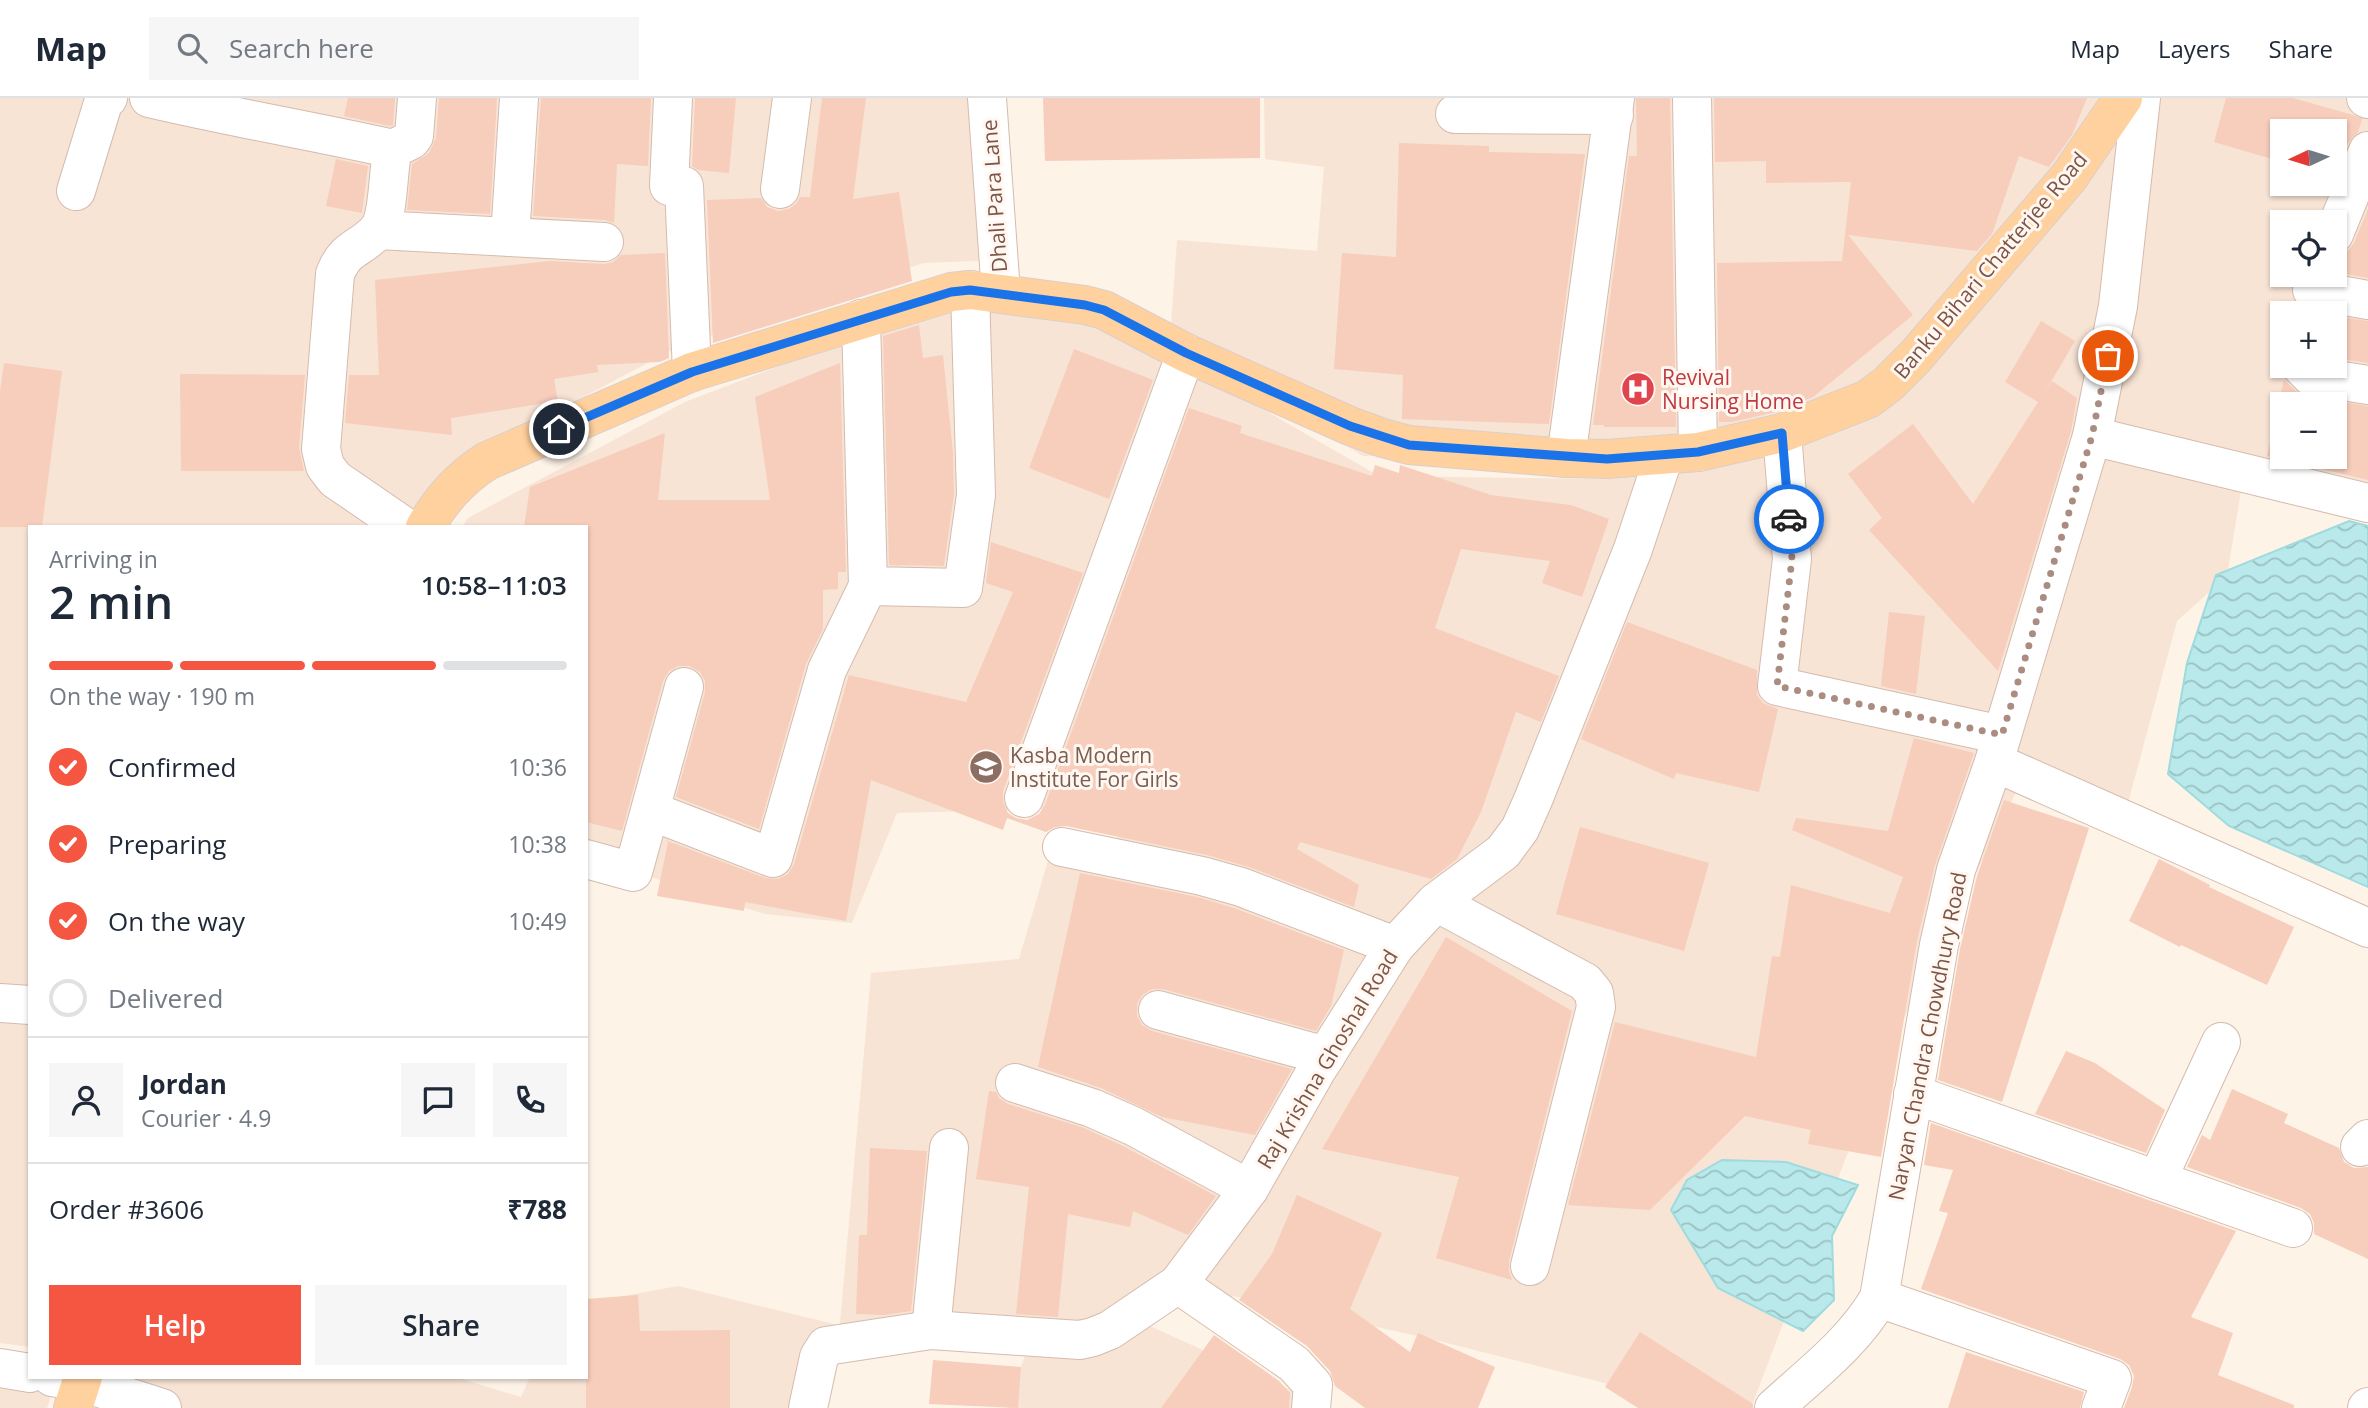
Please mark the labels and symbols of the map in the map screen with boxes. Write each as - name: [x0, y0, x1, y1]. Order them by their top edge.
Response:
- street label: Dhali Para Lane: [975, 119, 1013, 273]
- north arrow: [2270, 119, 2347, 196]
- street label: Banku Bihari Chatterjee Road: [1887, 146, 2093, 384]
- pin: [2078, 326, 2138, 386]
- place label: Revival Nursing Home: [1662, 363, 1804, 415]
- hospital icon: Revival Nursing Home: [1619, 370, 1657, 408]
- pin: [529, 399, 589, 459]
- courier: [1754, 484, 1824, 554]
- place label: Kasba Modern Institute For Girls: [1010, 741, 1179, 793]
- school or university icon: Kasba Modern Institute For Girls: [967, 748, 1005, 786]
- street label: Naryan Chandra Chowdhury Road: [1881, 869, 1973, 1203]
- street label: Raj Krishna Ghoshal Road: [1250, 944, 1404, 1174]

